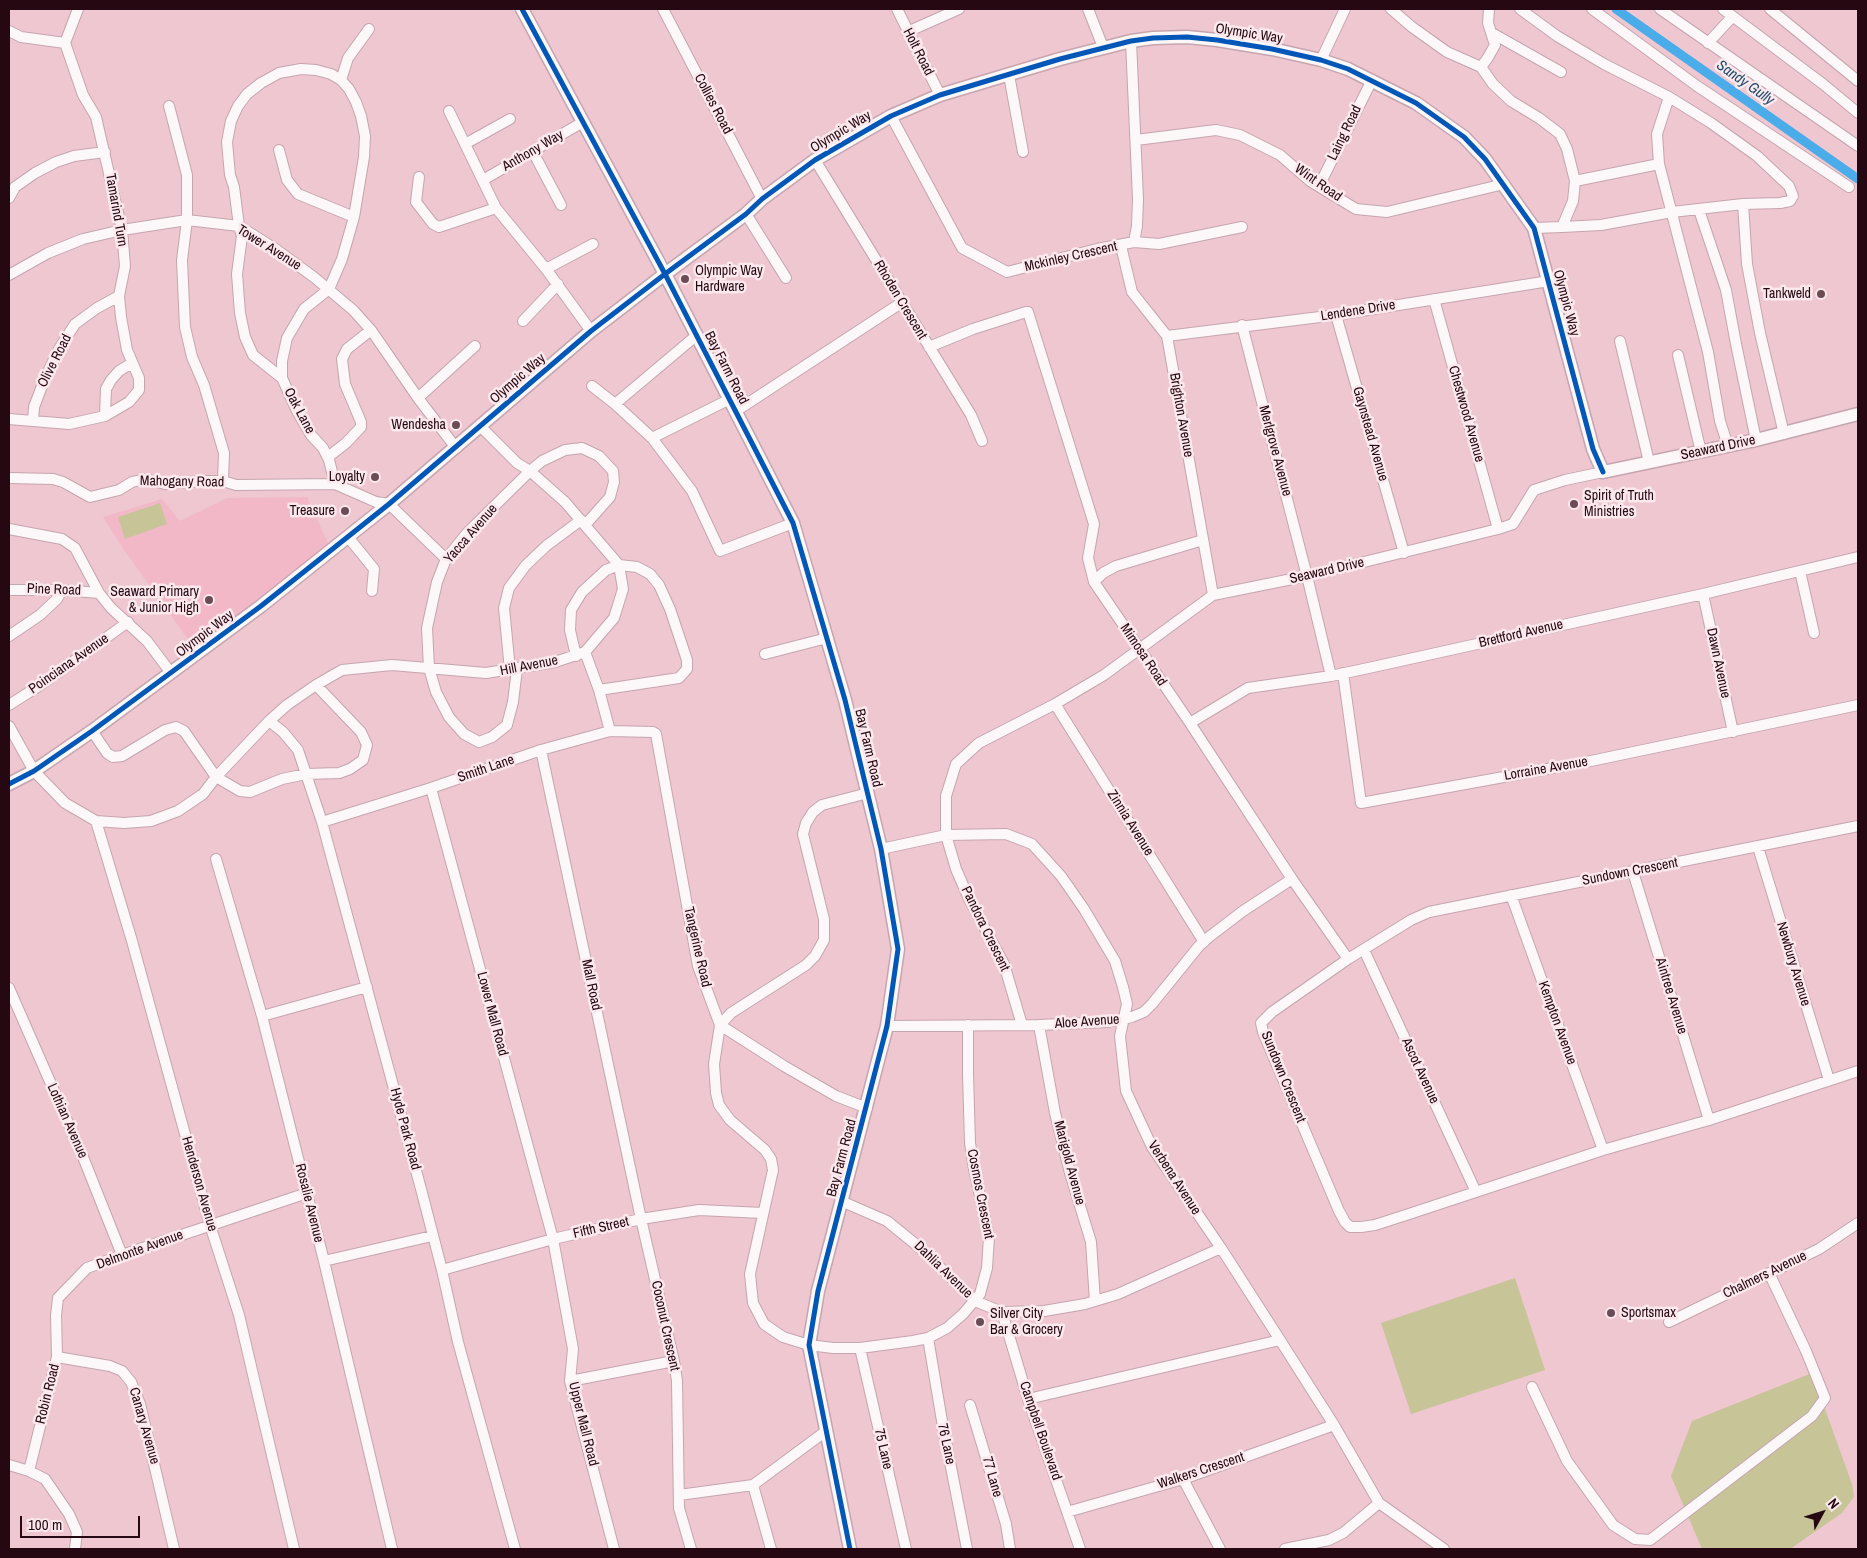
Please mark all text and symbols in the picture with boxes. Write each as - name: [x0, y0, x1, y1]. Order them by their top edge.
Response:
- street label: Olympic Way: [1214, 20, 1284, 48]
- street label: Holt Road: [899, 25, 937, 79]
- water label: Sandy Gully: [1713, 57, 1777, 109]
- street label: Collies Road: [690, 71, 736, 137]
- street label: Laing Road: [1324, 103, 1366, 163]
- street label: Olympic Way: [808, 107, 874, 157]
- street label: Anthony Way: [499, 127, 567, 175]
- street label: Wint Road: [1291, 161, 1345, 205]
- street label: Tamarind Turn: [101, 172, 131, 248]
- street label: Tower Avenue: [234, 222, 304, 274]
- street label: Mckinley Crescent: [1023, 238, 1119, 276]
- street label: Rhoden Crescent: [870, 257, 930, 343]
- place label: Olympic Way Hardware: [695, 263, 763, 296]
- street label: Olympic Way: [1549, 268, 1583, 338]
- marker: Olympic Way Hardware: [679, 273, 691, 285]
- place label: Tankweld: [1763, 286, 1811, 302]
- marker: Tankweld: [1815, 288, 1827, 300]
- street label: Lendene Drive: [1319, 297, 1397, 325]
- street label: Bay Farm Road: [700, 329, 752, 407]
- street label: Olive Road: [34, 332, 76, 390]
- street label: Olympic Way: [487, 350, 549, 408]
- street label: Chestwood Avenue: [1444, 364, 1488, 464]
- street label: Brighton Avenue: [1165, 372, 1197, 458]
- street label: Oak Lane: [280, 385, 318, 437]
- street label: Gaynstead Avenue: [1348, 385, 1392, 483]
- street label: Merlgrove Avenue: [1255, 404, 1295, 498]
- place label: Wendesha: [391, 417, 446, 433]
- marker: Wendesha: [450, 419, 462, 431]
- street label: Seaward Drive: [1679, 432, 1757, 464]
- place label: Loyalty: [329, 469, 365, 485]
- marker: Loyalty: [369, 471, 381, 483]
- street label: Mahogany Road: [140, 473, 224, 491]
- place label: Spirit of Truth Ministries: [1584, 488, 1654, 520]
- marker: Spirit of Truth Ministries: [1568, 498, 1580, 510]
- street label: Yacca Avenue: [441, 501, 501, 567]
- place label: Treasure: [289, 503, 335, 519]
- marker: Treasure: [339, 505, 351, 517]
- street label: Seaward Drive: [1288, 554, 1366, 588]
- street label: Pine Road: [27, 581, 81, 599]
- place label: Seaward Primary & Junior High: [110, 584, 199, 616]
- marker: Seaward Primary & Junior High: [203, 594, 215, 606]
- street label: Olympic Way: [173, 607, 237, 661]
- street label: Brettford Avenue: [1477, 616, 1565, 652]
- street label: Mimosa Road: [1116, 621, 1170, 689]
- street label: Dawn Avenue: [1702, 626, 1734, 700]
- street label: Poinciana Avenue: [26, 630, 112, 698]
- street label: Hill Avenue: [499, 652, 559, 680]
- street label: Bay Farm Road: [851, 707, 885, 789]
- street label: Smith Lane: [456, 751, 516, 787]
- street label: Lorraine Avenue: [1503, 753, 1589, 785]
- street label: Zinnia Avenue: [1103, 787, 1157, 859]
- street label: Sundown Crescent: [1581, 855, 1679, 889]
- street label: Pandora Crescent: [957, 884, 1013, 974]
- street label: Tangerine Road: [680, 905, 714, 989]
- street label: Newbury Avenue: [1772, 920, 1814, 1008]
- street label: Aintree Avenue: [1651, 956, 1691, 1036]
- street label: Mall Road: [577, 958, 605, 1012]
- street label: Lower Mall Road: [473, 970, 511, 1058]
- street label: Kempton Avenue: [1534, 979, 1580, 1067]
- street label: Aloe Avenue: [1054, 1011, 1120, 1033]
- street label: Sundown Crescent: [1257, 1029, 1309, 1125]
- street label: Ascot Avenue: [1397, 1035, 1443, 1107]
- street label: Lothian Avenue: [43, 1081, 91, 1161]
- street label: Hyde Park Road: [386, 1086, 424, 1172]
- street label: Bay Farm Road: [824, 1117, 860, 1199]
- street label: Marigold Avenue: [1050, 1119, 1088, 1207]
- street label: Henderson Avenue: [177, 1135, 221, 1233]
- street label: Verbena Avenue: [1144, 1138, 1204, 1218]
- street label: Cosmos Crescent: [963, 1148, 997, 1240]
- street label: Rosalie Avenue: [291, 1162, 327, 1244]
- street label: Fifth Street: [571, 1213, 631, 1243]
- street label: Delmonte Avenue: [94, 1227, 186, 1273]
- street label: Dahlia Avenue: [910, 1238, 976, 1302]
- street label: Chalmers Avenue: [1720, 1247, 1810, 1303]
- street label: Coconut Crescent: [647, 1279, 683, 1373]
- place label: Sportsmax: [1621, 1305, 1676, 1321]
- place label: Silver City Bar & Grocery: [990, 1306, 1063, 1338]
- marker: Sportsmax: [1605, 1307, 1617, 1319]
- marker: Silver City Bar & Grocery: [974, 1316, 986, 1328]
- street label: Robin Road: [32, 1362, 64, 1426]
- street label: Campbell Boulevard: [1015, 1379, 1065, 1483]
- street label: Upper Mall Road: [564, 1380, 602, 1468]
- street label: Canary Avenue: [125, 1386, 163, 1466]
- street label: 76 Lane: [933, 1422, 959, 1466]
- street label: 75 Lane: [870, 1427, 896, 1471]
- street label: Walkers Crescent: [1156, 1449, 1246, 1493]
- street label: 77 Lane: [978, 1455, 1006, 1499]
- north arrow: [1797, 1488, 1847, 1538]
- text: N: [1824, 1495, 1843, 1512]
- scale bar: [22, 1506, 142, 1538]
- text: 100 m: [28, 1514, 62, 1535]

